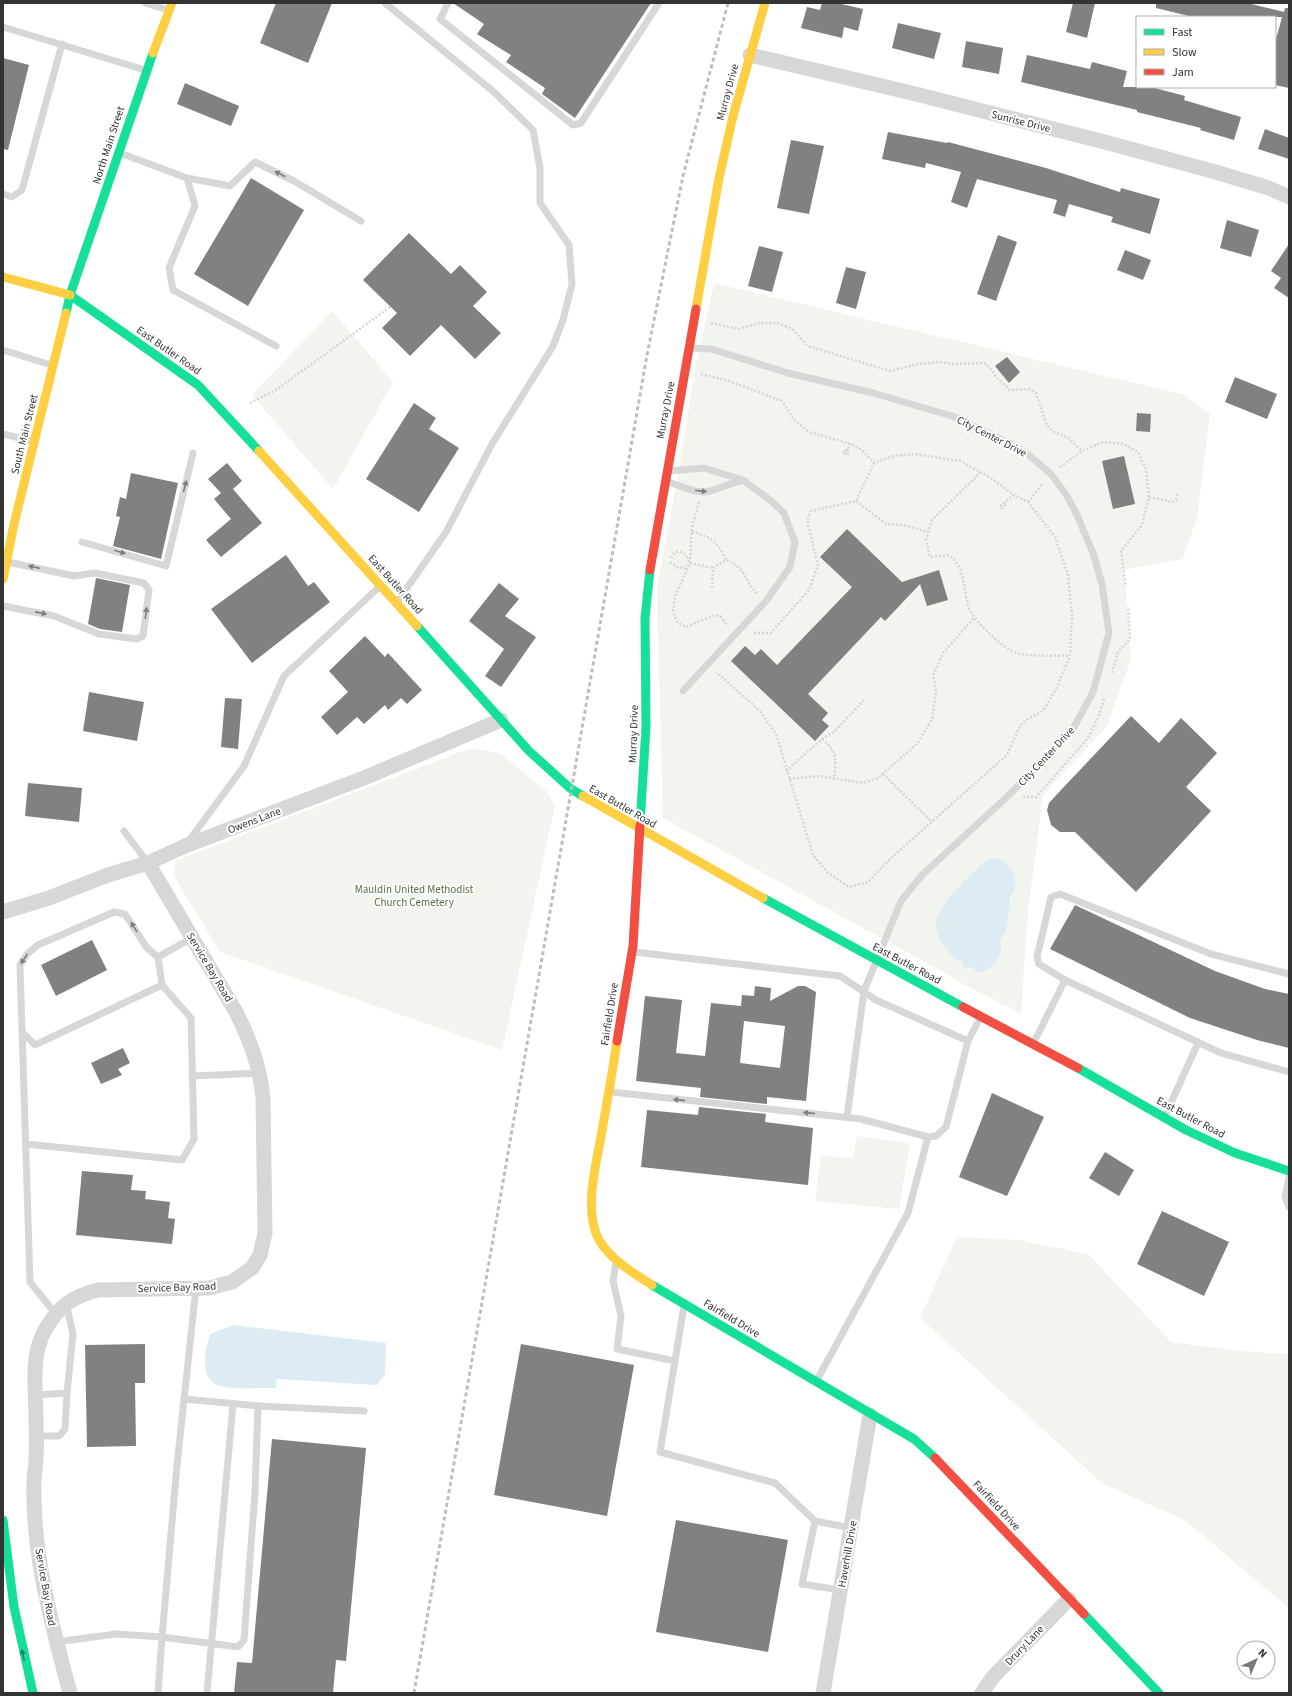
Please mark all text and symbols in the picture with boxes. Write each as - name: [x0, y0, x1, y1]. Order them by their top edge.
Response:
- legend: [1136, 16, 1276, 88]
- text: Fast: [1172, 24, 1192, 41]
- text: Slow: [1172, 44, 1197, 61]
- street label: Murray Drive: [713, 62, 742, 122]
- text: Jam: [1172, 64, 1194, 81]
- street label: North Main Street: [89, 104, 128, 186]
- street label: Sunrise Drive: [990, 107, 1053, 136]
- one-way arrow: [274, 171, 286, 177]
- street label: East Butler Road: [133, 323, 204, 378]
- street label: Murray Drive: [653, 380, 678, 440]
- street label: South Main Street: [7, 392, 42, 476]
- street label: City Center Drive: [954, 412, 1030, 461]
- one-way arrow: [182, 480, 188, 492]
- one-way arrow: [695, 487, 707, 494]
- one-way arrow: [114, 549, 126, 555]
- street label: East Butler Road: [365, 551, 427, 617]
- one-way arrow: [28, 564, 40, 570]
- one-way arrow: [143, 607, 149, 619]
- one-way arrow: [35, 611, 47, 617]
- street label: Murray Drive: [625, 704, 642, 763]
- street label: City Center Drive: [1015, 723, 1078, 789]
- street label: East Butler Road: [586, 781, 659, 832]
- street label: Owens Lane: [225, 803, 283, 837]
- park label: Mauldin United Methodist Church Cemetery: [355, 882, 473, 910]
- one-way arrow: [130, 921, 137, 933]
- street label: Service Bay Road: [183, 930, 236, 1005]
- street label: East Butler Road: [870, 939, 944, 988]
- one-way arrow: [20, 954, 28, 964]
- street label: Fairfield Drive: [597, 981, 622, 1047]
- street label: East Butler Road: [1154, 1093, 1228, 1142]
- one-way arrow: [673, 1096, 685, 1103]
- one-way arrow: [803, 1110, 815, 1116]
- street label: Service Bay Road: [137, 1279, 217, 1296]
- street label: Fairfield Drive: [701, 1296, 763, 1341]
- street label: Fairfield Drive: [970, 1477, 1024, 1534]
- street label: Haverhill Drive: [834, 1519, 861, 1589]
- street label: Service Bay Road: [31, 1547, 60, 1627]
- street label: Drury Lane: [1001, 1622, 1048, 1669]
- north arrow: [1236, 1640, 1276, 1680]
- text: N: [1255, 1645, 1270, 1661]
- one-way arrow: [20, 1649, 26, 1661]

